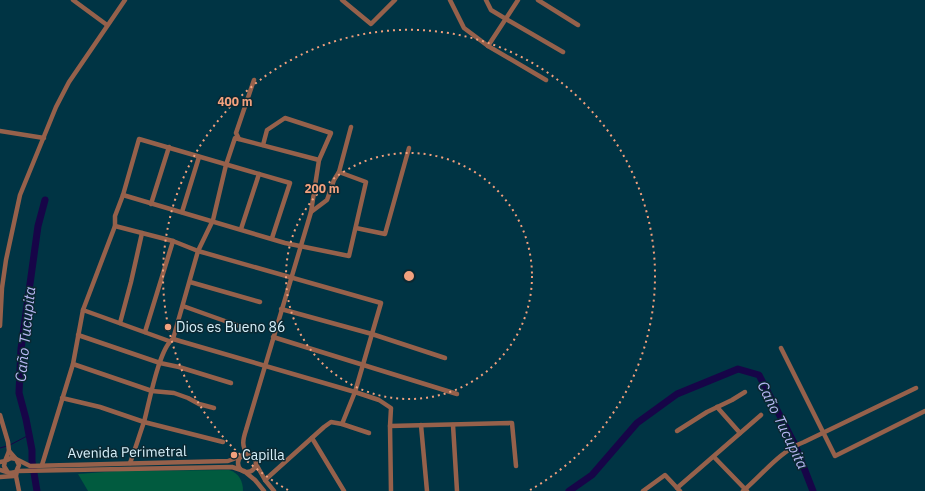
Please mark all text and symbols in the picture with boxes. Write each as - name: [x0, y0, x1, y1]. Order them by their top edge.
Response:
- text: 400 m: [217, 94, 253, 109]
- text: 200 m: [304, 181, 340, 196]
- centre of rings: [402, 269, 416, 283]
- water label: Caño Tucupita: [11, 285, 39, 383]
- place label: Dios es Bueno 86: [176, 318, 285, 336]
- marker: Dios es Bueno 86: [163, 322, 173, 332]
- water label: Caño Tucupita: [753, 378, 813, 472]
- street label: Avenida Perimetral: [67, 442, 187, 462]
- place label: Capilla: [242, 446, 285, 464]
- marker: Capilla: [229, 450, 239, 460]

